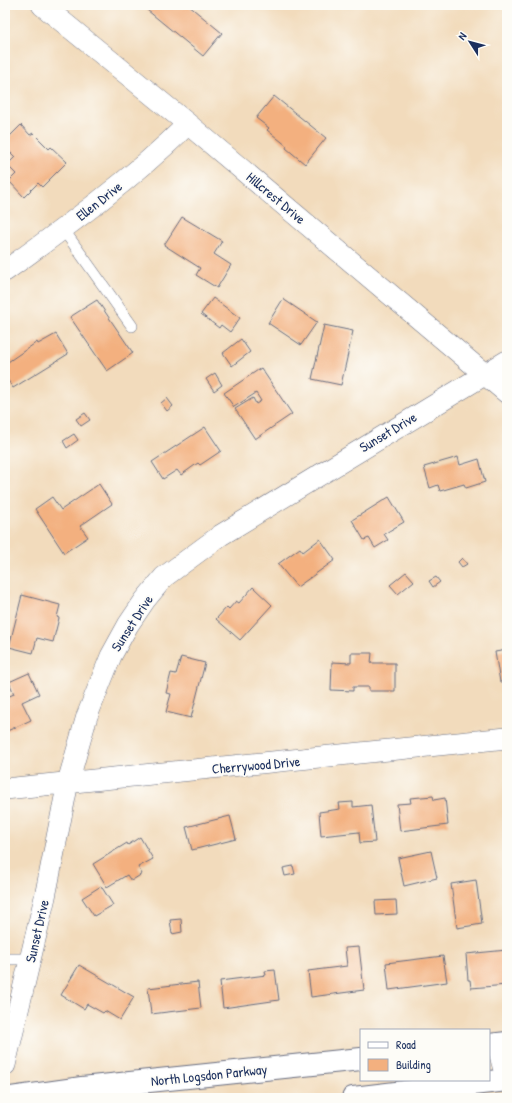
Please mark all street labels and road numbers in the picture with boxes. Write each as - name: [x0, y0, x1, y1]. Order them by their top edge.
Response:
- street label: Hillcrest Drive: [243, 167, 310, 228]
- street label: Ellen Drive: [72, 176, 126, 225]
- street label: Sunset Drive: [356, 407, 420, 456]
- street label: Sunset Drive: [106, 590, 157, 655]
- street label: Cherrywood Drive: [211, 751, 301, 779]
- street label: Sunset Drive: [20, 897, 53, 964]
- street label: North Logsdon Parkway: [150, 1059, 268, 1091]

